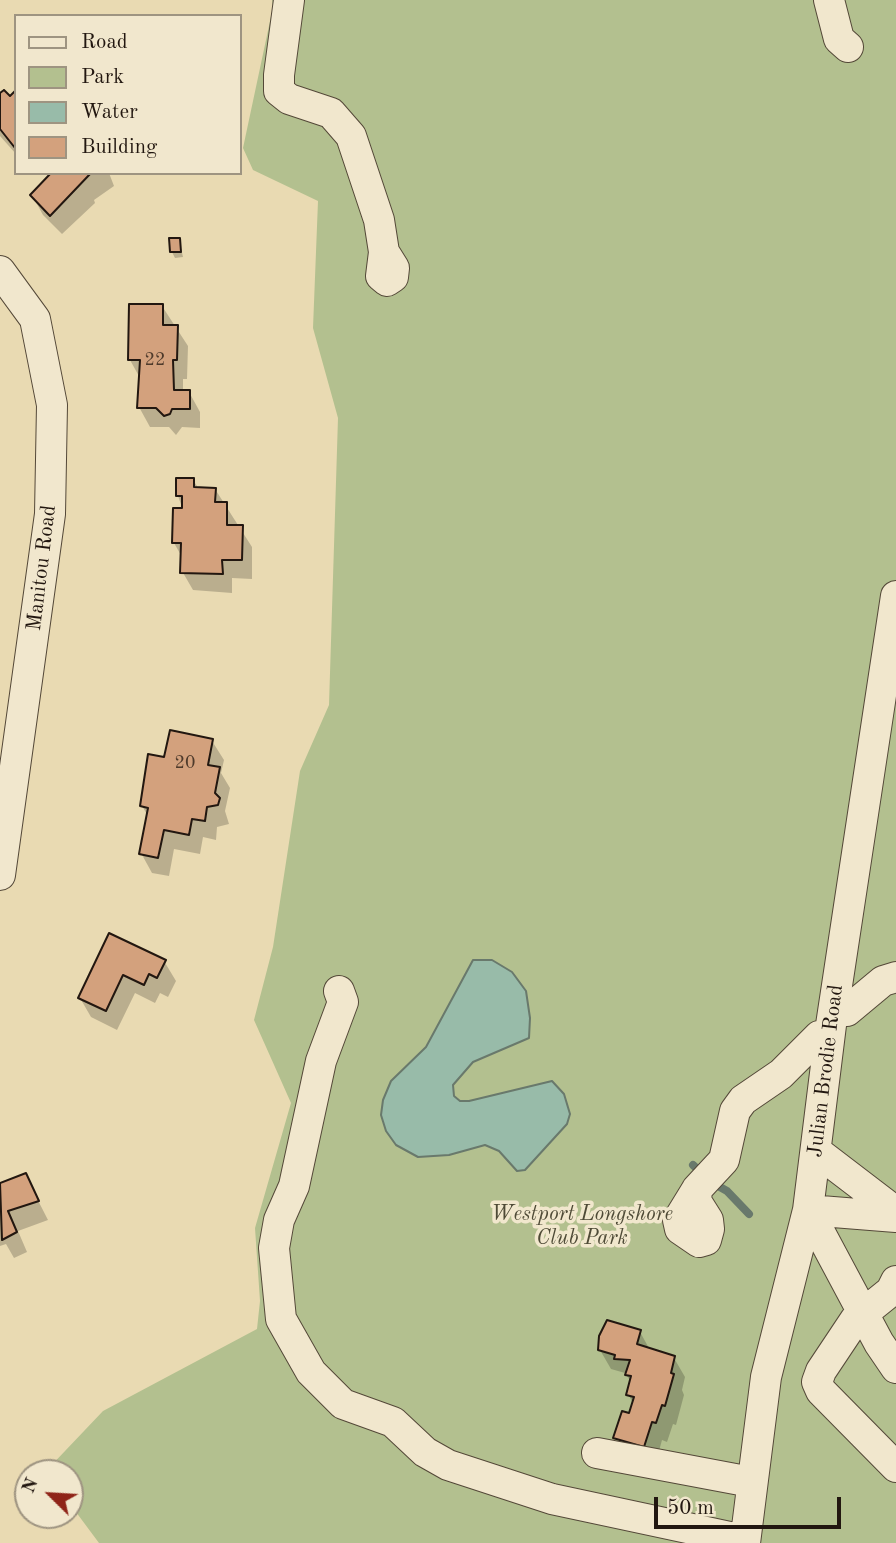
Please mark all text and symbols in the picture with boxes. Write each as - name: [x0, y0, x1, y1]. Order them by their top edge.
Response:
- legend: [14, 14, 242, 175]
- text: Road: [81, 32, 128, 53]
- text: Park: [81, 67, 124, 88]
- text: Water: [81, 102, 138, 123]
- text: Building: [81, 137, 157, 158]
- house number: 22: [145, 349, 165, 371]
- street label: Manitou Road: [22, 504, 62, 632]
- house number: 20: [175, 752, 195, 774]
- street label: Julian Brodie Road: [803, 983, 849, 1159]
- park label: Westport Longshore Club Park: [491, 1201, 673, 1251]
- north arrow: [14, 1459, 84, 1529]
- text: N: [20, 1476, 43, 1497]
- scale bar: [658, 1484, 845, 1528]
- text: 50 m: [667, 1498, 714, 1519]

